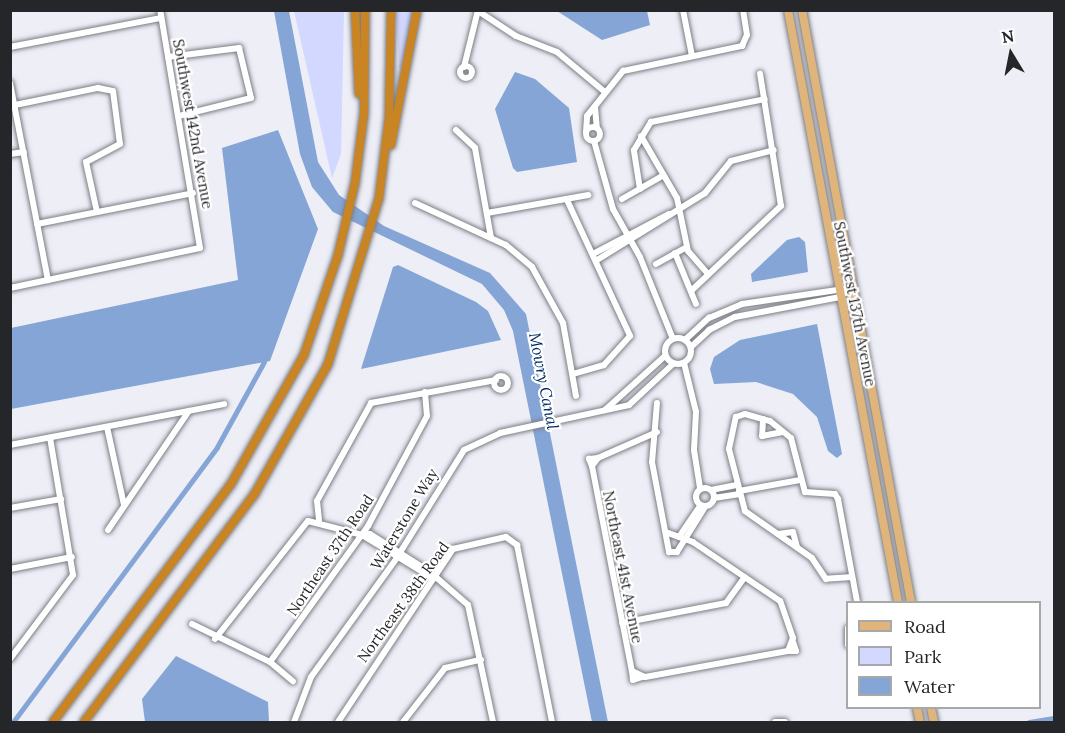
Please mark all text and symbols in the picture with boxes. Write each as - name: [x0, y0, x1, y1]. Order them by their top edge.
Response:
- north arrow: [981, 24, 1041, 84]
- text: N: [1000, 25, 1016, 47]
- street label: Southwest 142nd Avenue: [169, 38, 217, 210]
- street label: Southwest 137th Avenue: [830, 220, 880, 388]
- water label: Mowry Canal: [525, 331, 563, 431]
- street label: Waterstone Way: [367, 465, 441, 573]
- street label: Northeast 41st Avenue: [599, 489, 647, 645]
- street label: Northeast 37th Road: [283, 491, 377, 619]
- street label: Northeast 38th Road: [353, 538, 453, 666]
- legend: [846, 601, 1041, 709]
- text: Road: [904, 615, 946, 638]
- text: Park: [904, 645, 941, 668]
- text: Water: [904, 675, 955, 698]

